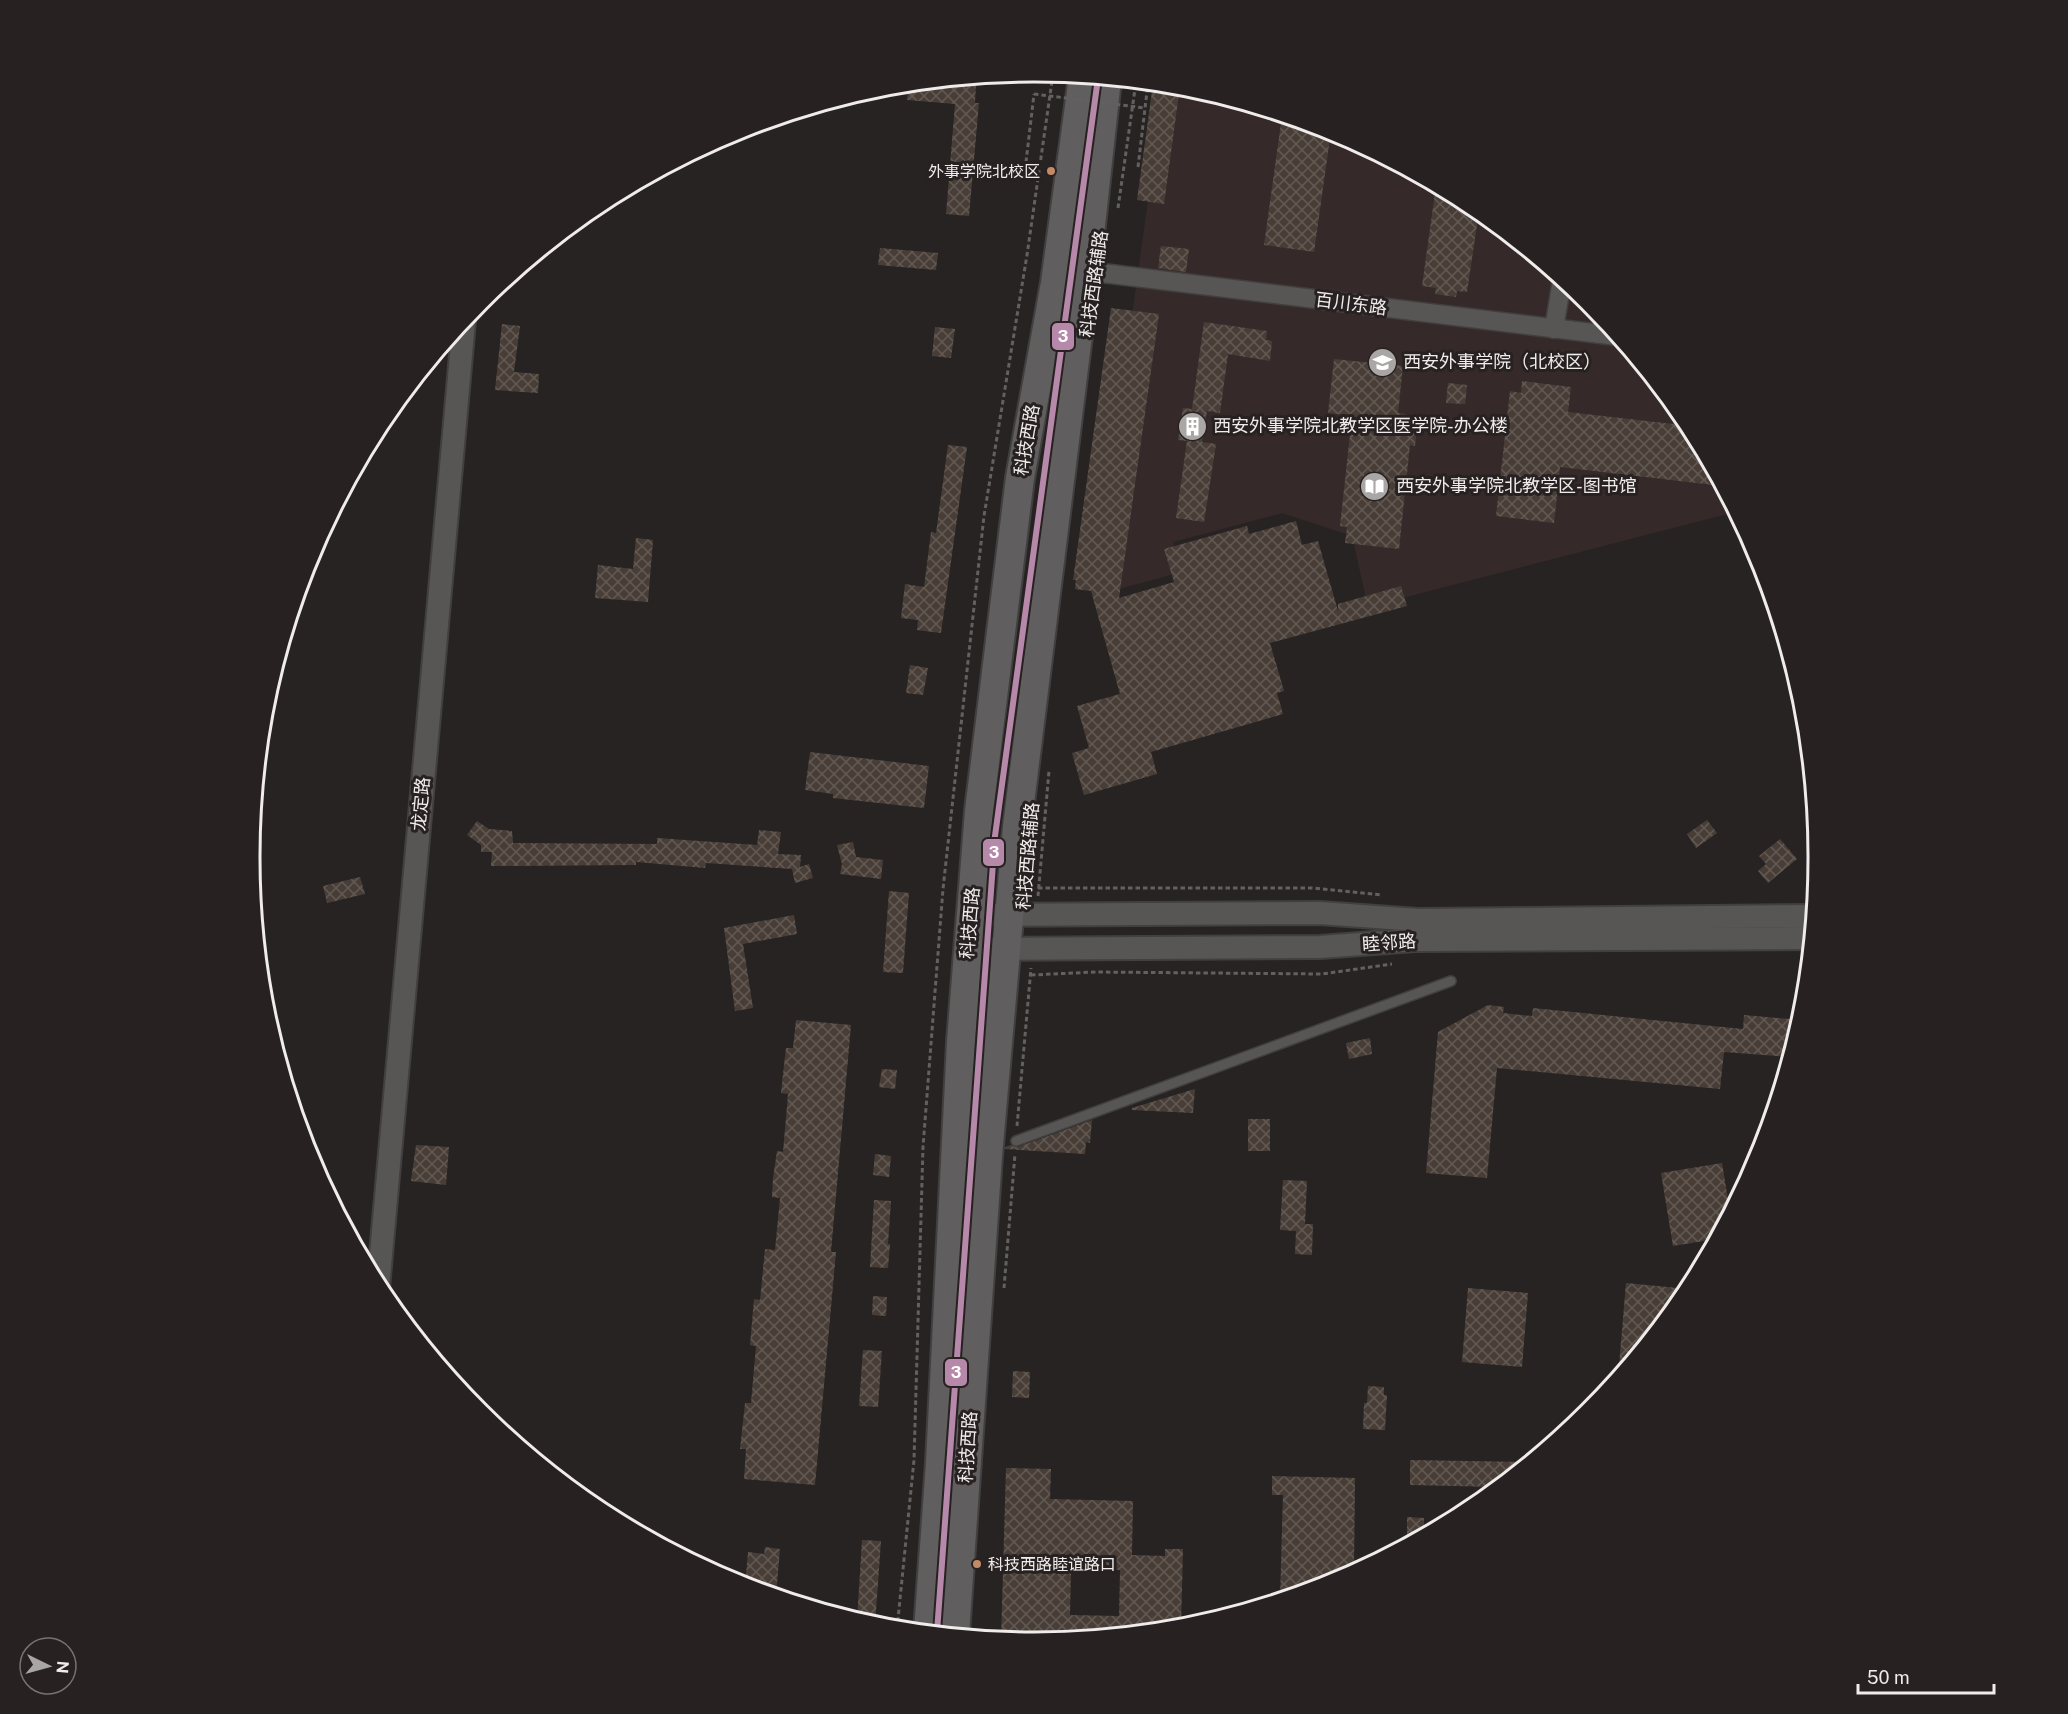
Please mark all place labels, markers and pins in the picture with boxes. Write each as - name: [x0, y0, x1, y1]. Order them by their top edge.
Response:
- place label: 外事学院北校区: [928, 162, 1040, 181]
- marker: 外事学院北校区: [1045, 165, 1057, 177]
- school or university icon: 西安外事学院（北校区）: [1366, 346, 1398, 378]
- place label: 西安外事学院（北校区）: [1403, 351, 1601, 372]
- building icon: 西安外事学院北教学区医学院-办公楼: [1176, 410, 1208, 442]
- place label: 西安外事学院北教学区医学院-办公楼: [1213, 415, 1508, 436]
- library icon: 西安外事学院北教学区-图书馆: [1359, 470, 1391, 502]
- place label: 西安外事学院北教学区-图书馆: [1396, 475, 1637, 496]
- place label: 科技西路睦谊路口: [988, 1555, 1116, 1574]
- marker: 科技西路睦谊路口: [971, 1558, 983, 1570]

